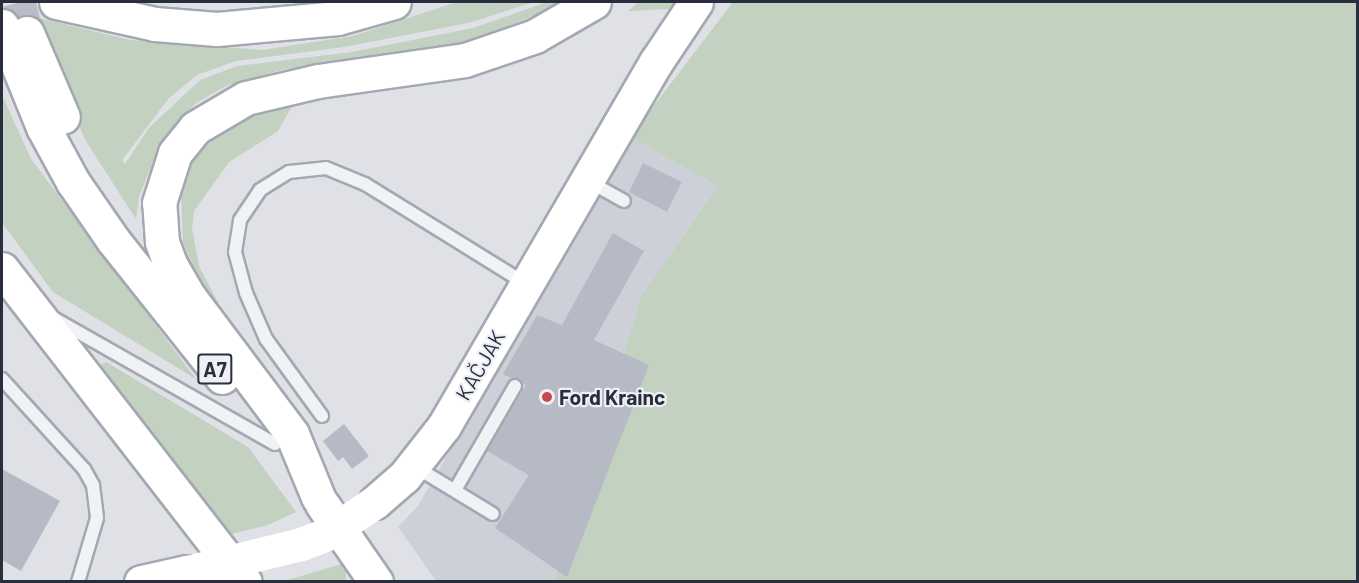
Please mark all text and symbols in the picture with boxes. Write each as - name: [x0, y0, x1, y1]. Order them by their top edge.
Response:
- street label: KAČJAK: [450, 326, 510, 404]
- road number: A7: [197, 352, 233, 386]
- place label: Ford Krainc: [559, 384, 665, 410]
- marker: Ford Krainc: [540, 390, 554, 404]

